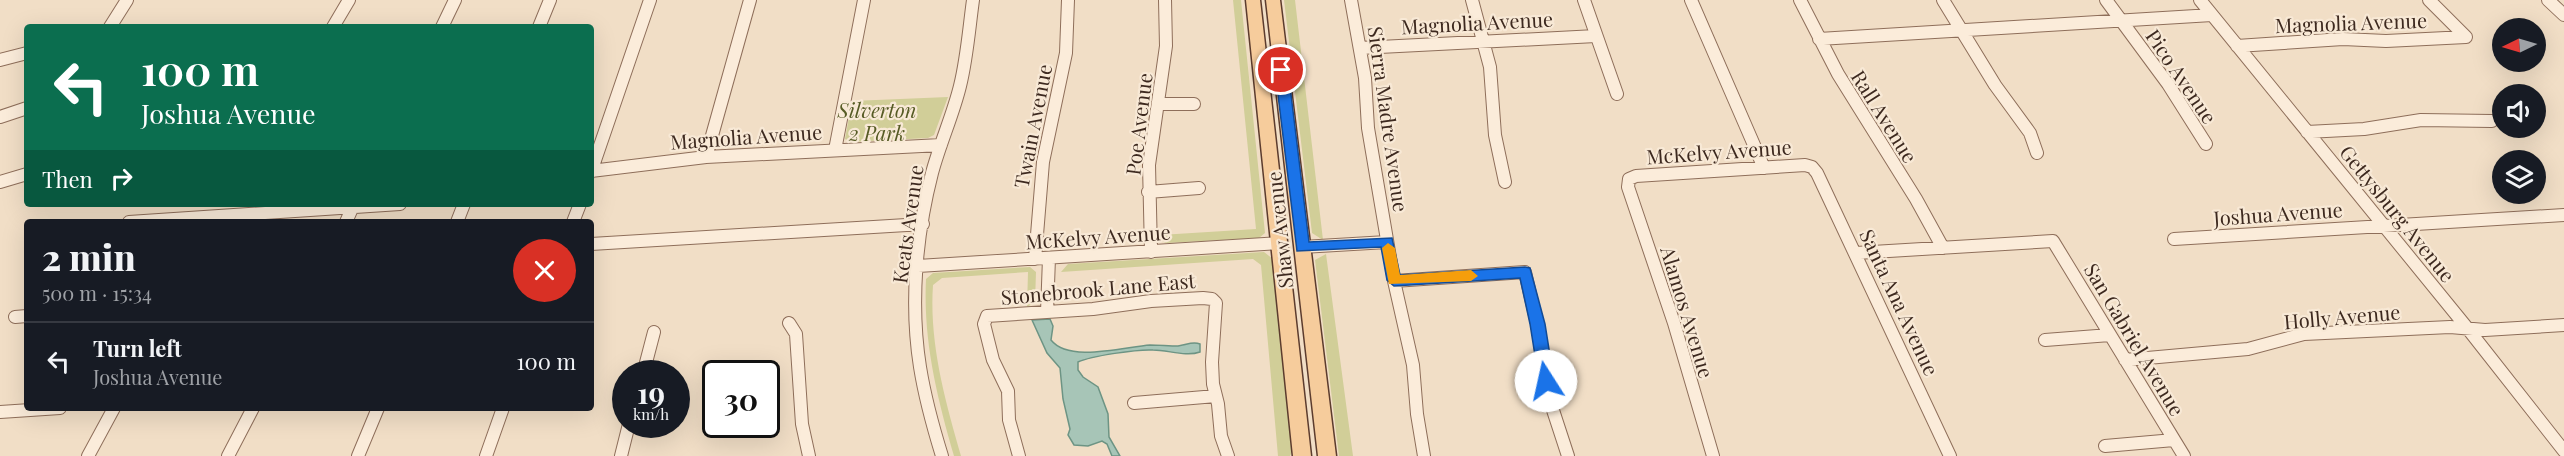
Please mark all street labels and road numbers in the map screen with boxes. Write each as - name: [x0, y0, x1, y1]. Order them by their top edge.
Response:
- street label: Magnolia Avenue: [1400, 5, 1554, 39]
- street label: Magnolia Avenue: [2275, 6, 2427, 38]
- street label: Pico Avenue: [2140, 23, 2224, 129]
- street label: Sierra Madre Avenue: [1363, 24, 1415, 214]
- street label: Twain Avenue: [1007, 62, 1057, 190]
- street label: Rall Avenue: [1846, 64, 1924, 168]
- street label: Poe Avenue: [1118, 71, 1158, 177]
- street label: Magnolia Avenue: [669, 117, 823, 155]
- street label: McKelvy Avenue: [1646, 132, 1792, 170]
- street label: Gettysburg Avenue: [2334, 139, 2462, 287]
- street label: Keats Avenue: [885, 163, 929, 285]
- street label: Shaw Avenue: [1259, 170, 1299, 290]
- street label: Joshua Avenue: [2211, 195, 2344, 231]
- street label: McKelvy Avenue: [1025, 217, 1171, 255]
- street label: Santa Ana Avenue: [1854, 225, 1946, 379]
- street label: Alamos Avenue: [1655, 242, 1721, 381]
- street label: San Gabriel Avenue: [2079, 258, 2191, 420]
- street label: Stonebrook Lane East: [1000, 266, 1197, 310]
- street label: Holly Avenue: [2283, 297, 2401, 335]

